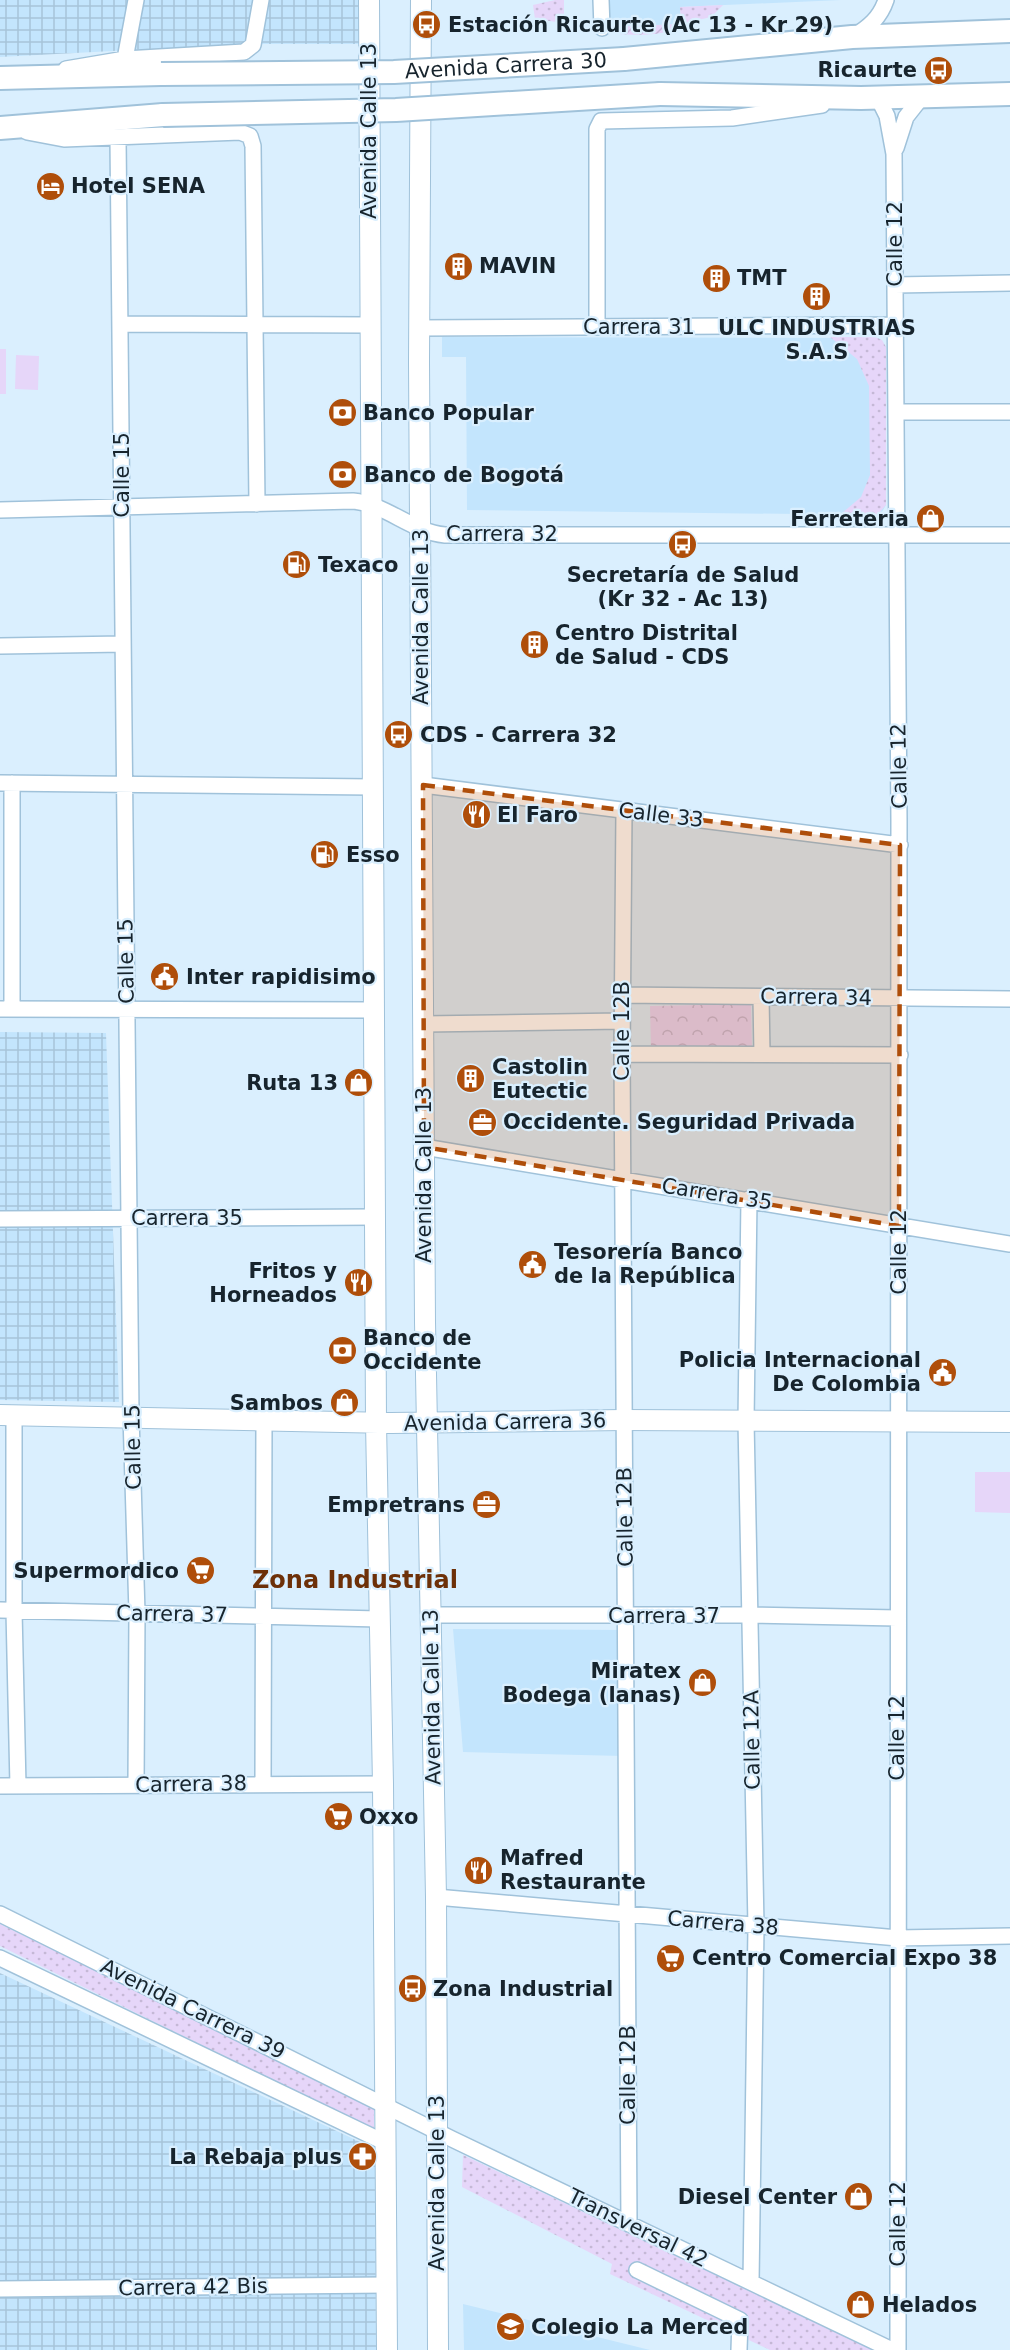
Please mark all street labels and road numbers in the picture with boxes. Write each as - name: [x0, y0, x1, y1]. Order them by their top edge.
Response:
- street label: Avenida Calle 13: [357, 43, 381, 219]
- street label: Avenida Carrera 30: [404, 48, 608, 83]
- street label: Calle 12: [883, 201, 907, 287]
- street label: Carrera 31: [583, 315, 695, 339]
- street label: Calle 15: [110, 432, 134, 518]
- street label: Carrera 32: [446, 522, 558, 546]
- street label: Avenida Calle 13: [409, 529, 433, 705]
- street label: Calle 12: [886, 723, 912, 809]
- street label: Calle 33: [617, 798, 705, 832]
- street label: Calle 15: [113, 918, 139, 1004]
- street label: Calle 12B: [610, 981, 634, 1081]
- street label: Carrera 34: [760, 984, 872, 1010]
- street label: Avenida Calle 13: [412, 1087, 436, 1263]
- street label: Carrera 35: [660, 1173, 774, 1215]
- street label: Carrera 35: [131, 1206, 243, 1230]
- street label: Calle 12: [887, 1209, 911, 1295]
- street label: Calle 15: [120, 1404, 146, 1490]
- street label: Avenida Carrera 36: [404, 1408, 606, 1436]
- street label: Calle 12B: [612, 1467, 638, 1567]
- street label: Carrera 37: [116, 1601, 228, 1627]
- street label: Carrera 37: [608, 1604, 720, 1628]
- street label: Avenida Calle 13: [418, 1609, 446, 1785]
- street label: Calle 12A: [739, 1689, 765, 1790]
- street label: Calle 12: [885, 1695, 909, 1781]
- street label: Carrera 38: [135, 1771, 247, 1797]
- street label: Carrera 38: [666, 1906, 780, 1940]
- street label: Avenida Carrera 39: [97, 1954, 289, 2064]
- street label: Calle 12B: [616, 2025, 640, 2125]
- street label: Avenida Calle 13: [425, 2095, 449, 2271]
- street label: Calle 12: [886, 2181, 910, 2267]
- street label: Transversal 42: [563, 2183, 712, 2272]
- street label: Carrera 42 Bis: [118, 2274, 268, 2300]

